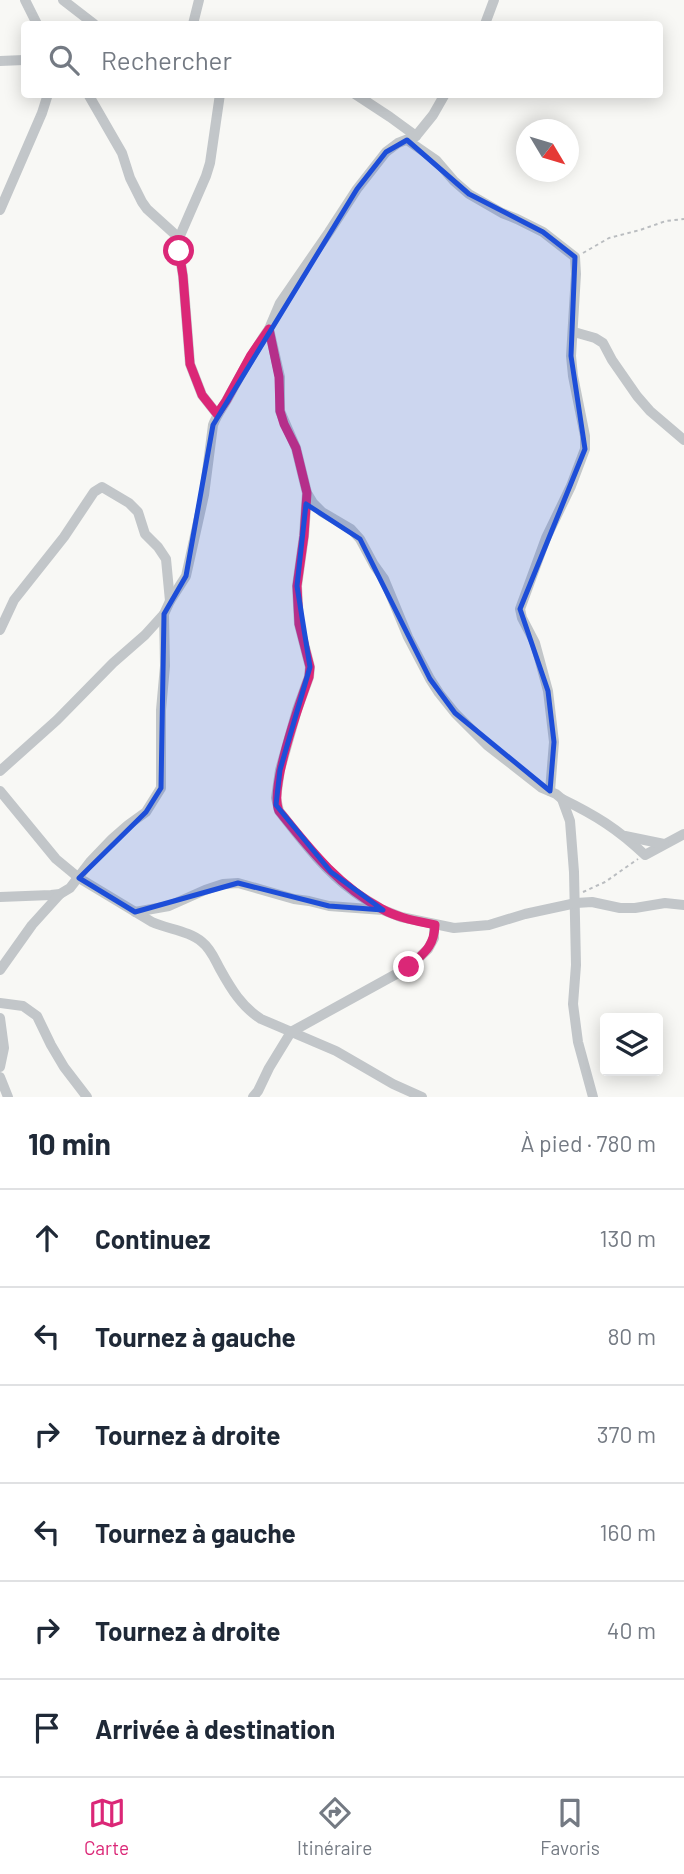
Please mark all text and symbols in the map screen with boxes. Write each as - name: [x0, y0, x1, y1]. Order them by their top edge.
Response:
- search box: [21, 21, 663, 98]
- icon: search: [45, 41, 83, 79]
- text: Rechercher: [101, 44, 232, 75]
- north arrow: [516, 119, 579, 182]
- route start: [163, 235, 194, 266]
- route end: [393, 951, 424, 982]
- map controls: [600, 1013, 663, 1076]
- button: layers: [600, 1013, 663, 1076]
- text: 10 min: [28, 1125, 111, 1161]
- text: À pied · 780 m: [521, 1129, 656, 1157]
- icon: ahead: [28, 1219, 66, 1257]
- text: Continuez: [95, 1223, 211, 1254]
- text: 130 m: [599, 1224, 656, 1252]
- icon: left: [28, 1317, 66, 1355]
- text: Tournez à gauche: [95, 1321, 296, 1352]
- text: 80 m: [607, 1322, 656, 1350]
- icon: right: [28, 1415, 66, 1453]
- text: Tournez à droite: [95, 1419, 280, 1450]
- text: 370 m: [597, 1420, 656, 1448]
- icon: left: [28, 1513, 66, 1551]
- text: Tournez à gauche: [95, 1517, 296, 1548]
- text: 160 m: [599, 1518, 656, 1546]
- icon: right: [28, 1611, 66, 1649]
- text: Tournez à droite: [95, 1615, 280, 1646]
- text: 40 m: [607, 1616, 656, 1644]
- icon: arrive: [28, 1709, 66, 1747]
- text: Arrivée à destination: [95, 1713, 335, 1744]
- tab: Carte: [84, 1794, 129, 1859]
- tab: Itinéraire: [297, 1794, 372, 1859]
- tab: Favoris: [540, 1794, 600, 1859]

